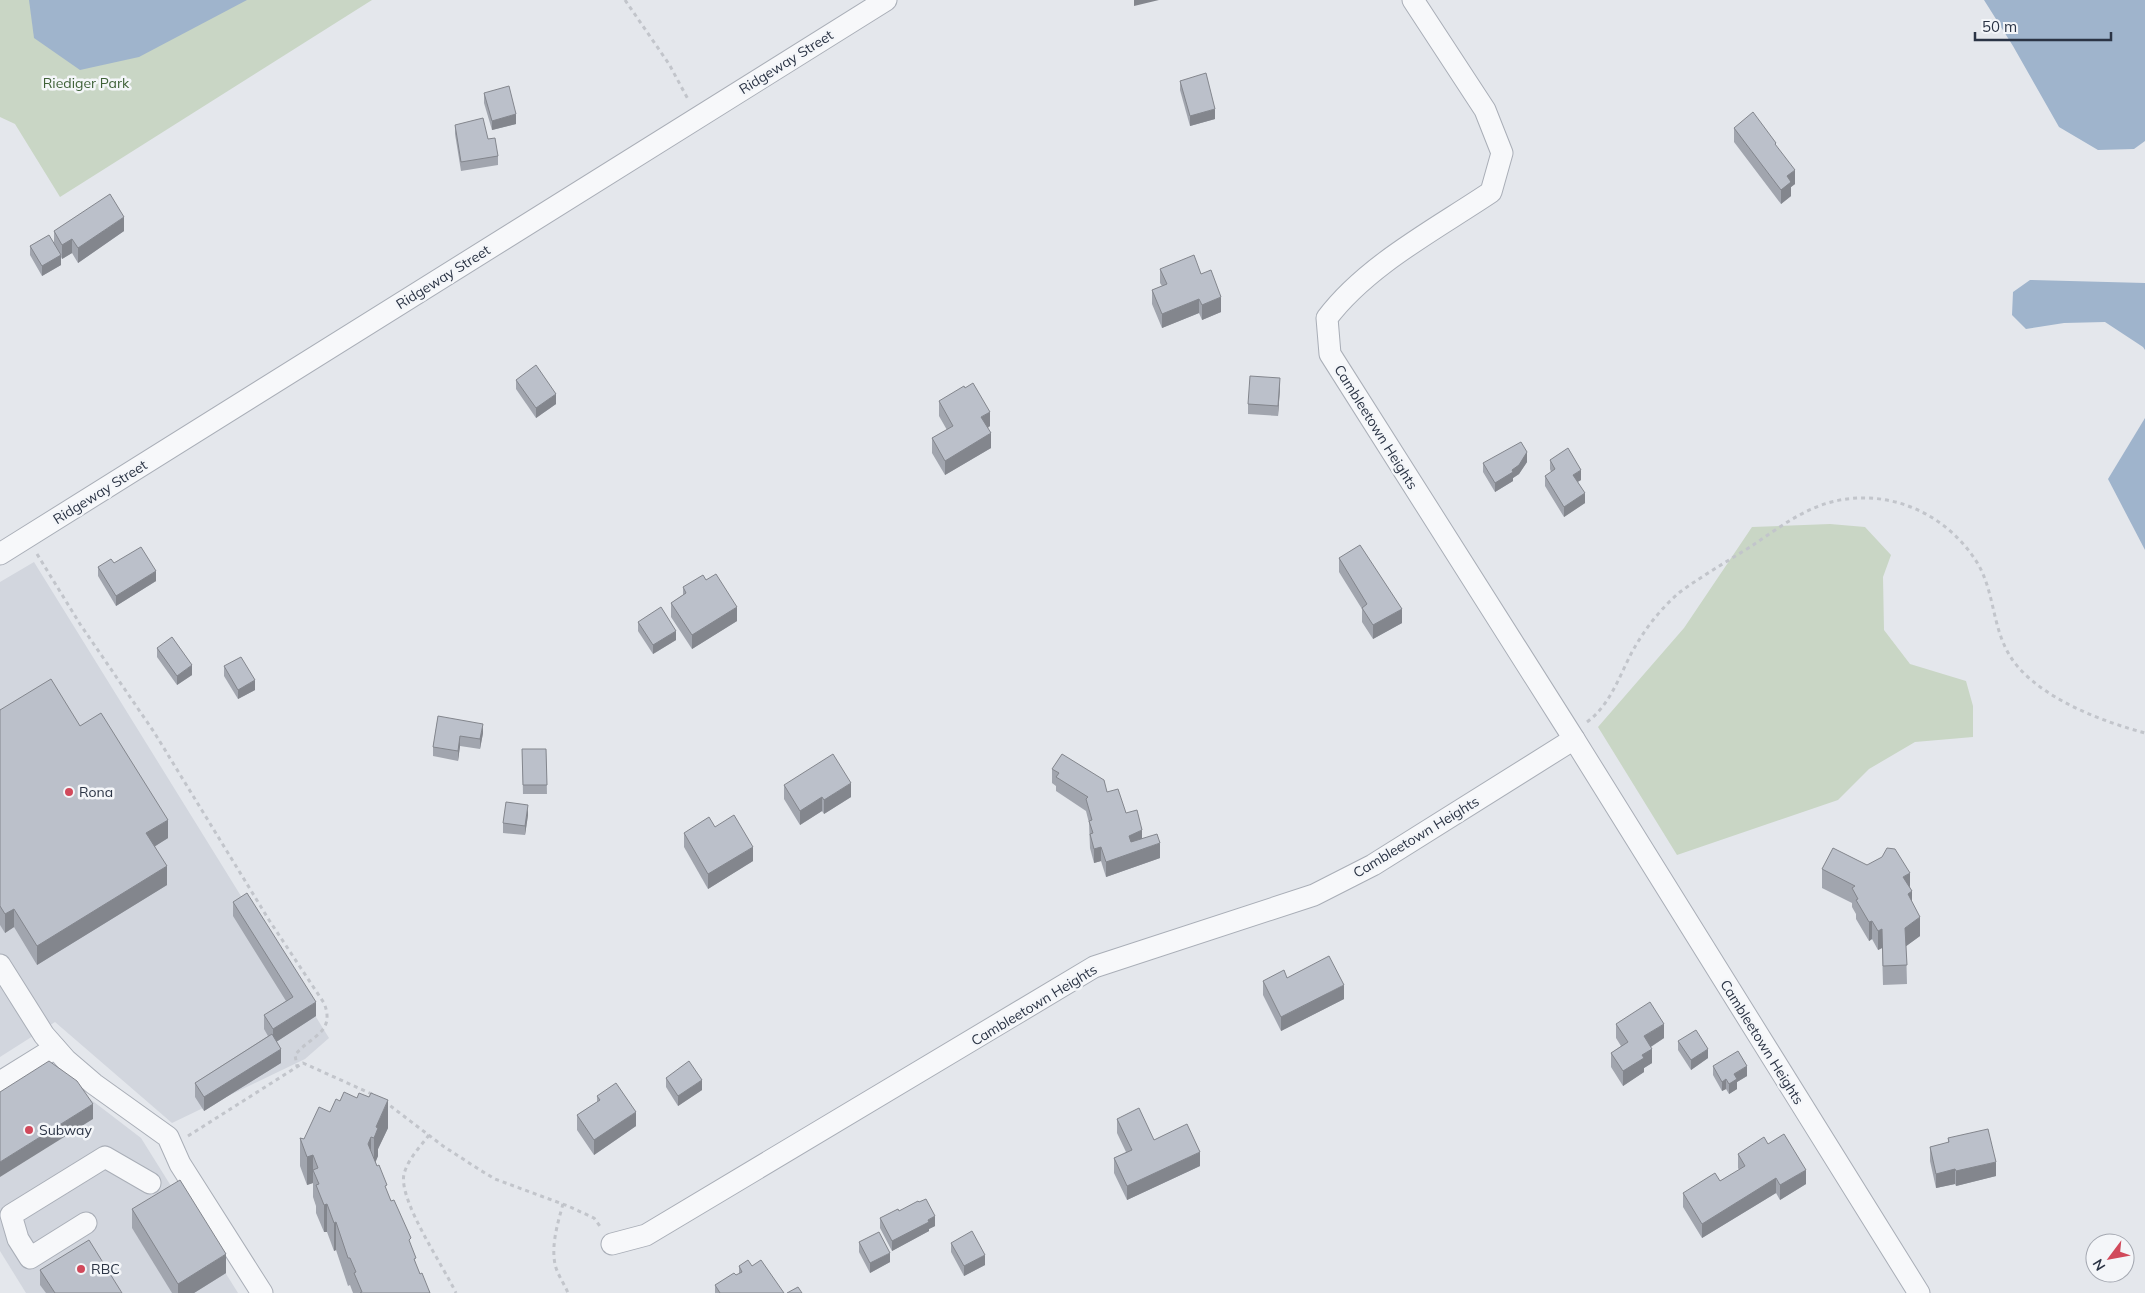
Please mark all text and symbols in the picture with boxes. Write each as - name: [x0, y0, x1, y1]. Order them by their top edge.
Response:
- scale bar: [1975, 10, 2111, 42]
- text: 50 m: [1982, 17, 2017, 36]
- street label: Ridgeway Street: [736, 26, 836, 98]
- park label: Riediger Park: [43, 74, 130, 92]
- street label: Ridgeway Street: [393, 241, 493, 313]
- street label: Cambleetown Heights: [1330, 361, 1422, 493]
- street label: Ridgeway Street: [50, 456, 150, 528]
- place label: Rona: [79, 783, 113, 801]
- marker: Rona: [63, 786, 75, 798]
- street label: Cambleetown Heights: [1350, 792, 1482, 882]
- street label: Cambleetown Heights: [968, 960, 1100, 1050]
- street label: Cambleetown Heights: [1716, 976, 1808, 1108]
- place label: Subway: [39, 1121, 92, 1139]
- marker: Subway: [23, 1124, 35, 1136]
- north arrow: [2085, 1233, 2135, 1283]
- text: N: [2089, 1256, 2109, 1274]
- place label: RBC: [91, 1260, 120, 1278]
- marker: RBC: [75, 1263, 87, 1275]

